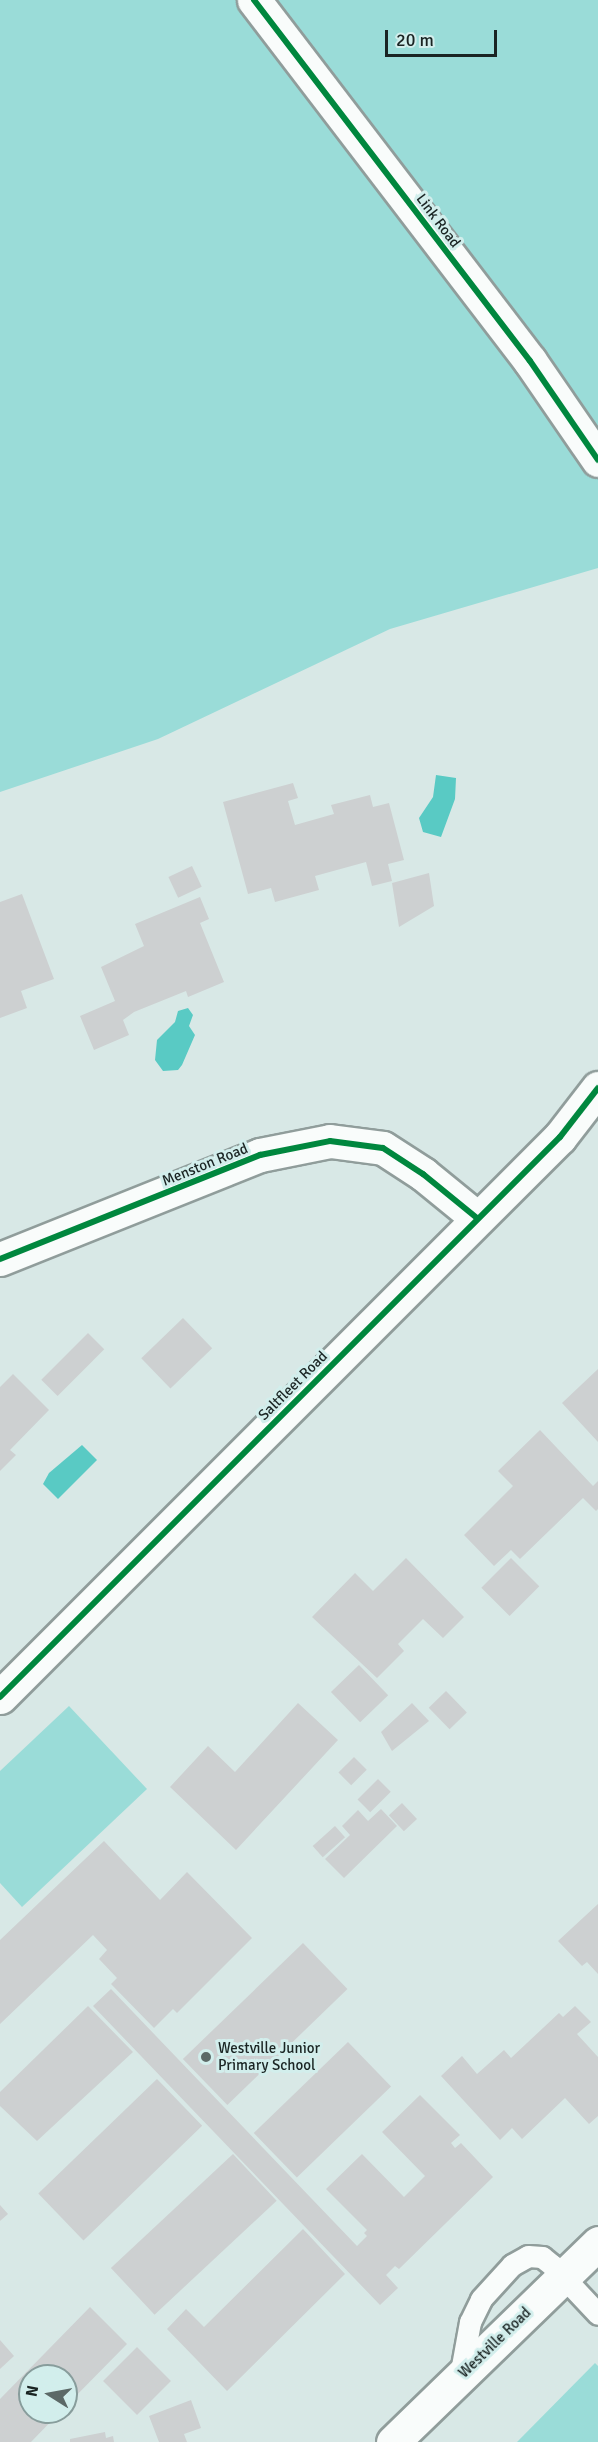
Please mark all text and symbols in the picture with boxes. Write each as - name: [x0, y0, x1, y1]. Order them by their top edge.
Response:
- scale bar: [388, 18, 500, 56]
- text: 20 m: [396, 29, 434, 51]
- street label: Link Road: [412, 191, 464, 251]
- street label: Menston Road: [160, 1140, 250, 1190]
- street label: Saltfleet Road: [255, 1348, 331, 1424]
- place label: Westville Junior Primary School: [218, 2039, 320, 2074]
- marker: Westville Junior Primary School: [199, 2050, 213, 2064]
- street label: Westville Road: [455, 2304, 535, 2382]
- north arrow: [18, 2364, 78, 2424]
- text: N: [21, 2384, 43, 2398]

